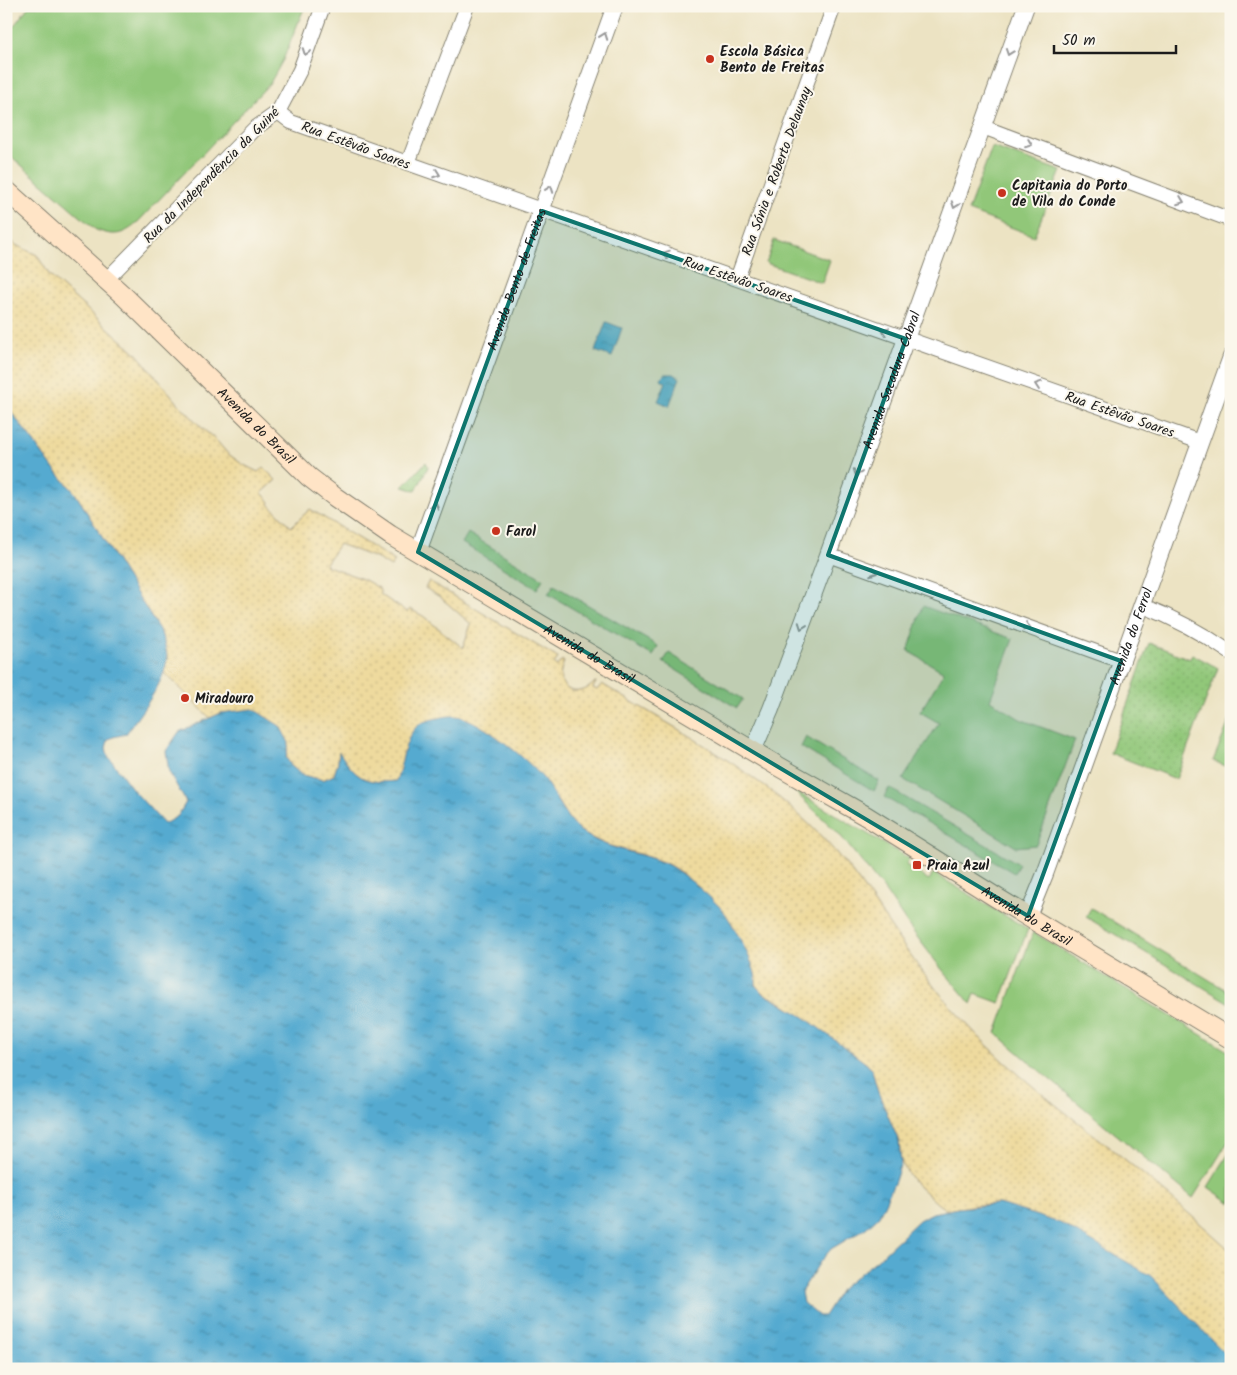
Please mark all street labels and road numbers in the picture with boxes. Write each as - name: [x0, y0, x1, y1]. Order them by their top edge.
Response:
- street label: Rua Sónia e Roberto Delaunay: [736, 83, 818, 259]
- street label: Rua da Independência da Guiné: [138, 102, 286, 249]
- street label: Rua Estêvão Soares: [298, 116, 413, 176]
- street label: Avenida Bento de Freitas: [482, 206, 553, 354]
- street label: Rua Estêvão Soares: [680, 251, 795, 309]
- street label: Avenida Sacadura Cabral: [857, 308, 927, 452]
- street label: Avenida do Brasil: [211, 383, 301, 470]
- street label: Rua Estêvão Soares: [1062, 386, 1177, 444]
- street label: Avenida do Ferrol: [1104, 584, 1159, 688]
- street label: Avenida do Brasil: [539, 619, 639, 691]
- street label: Avenida do Brasil: [976, 881, 1076, 953]

